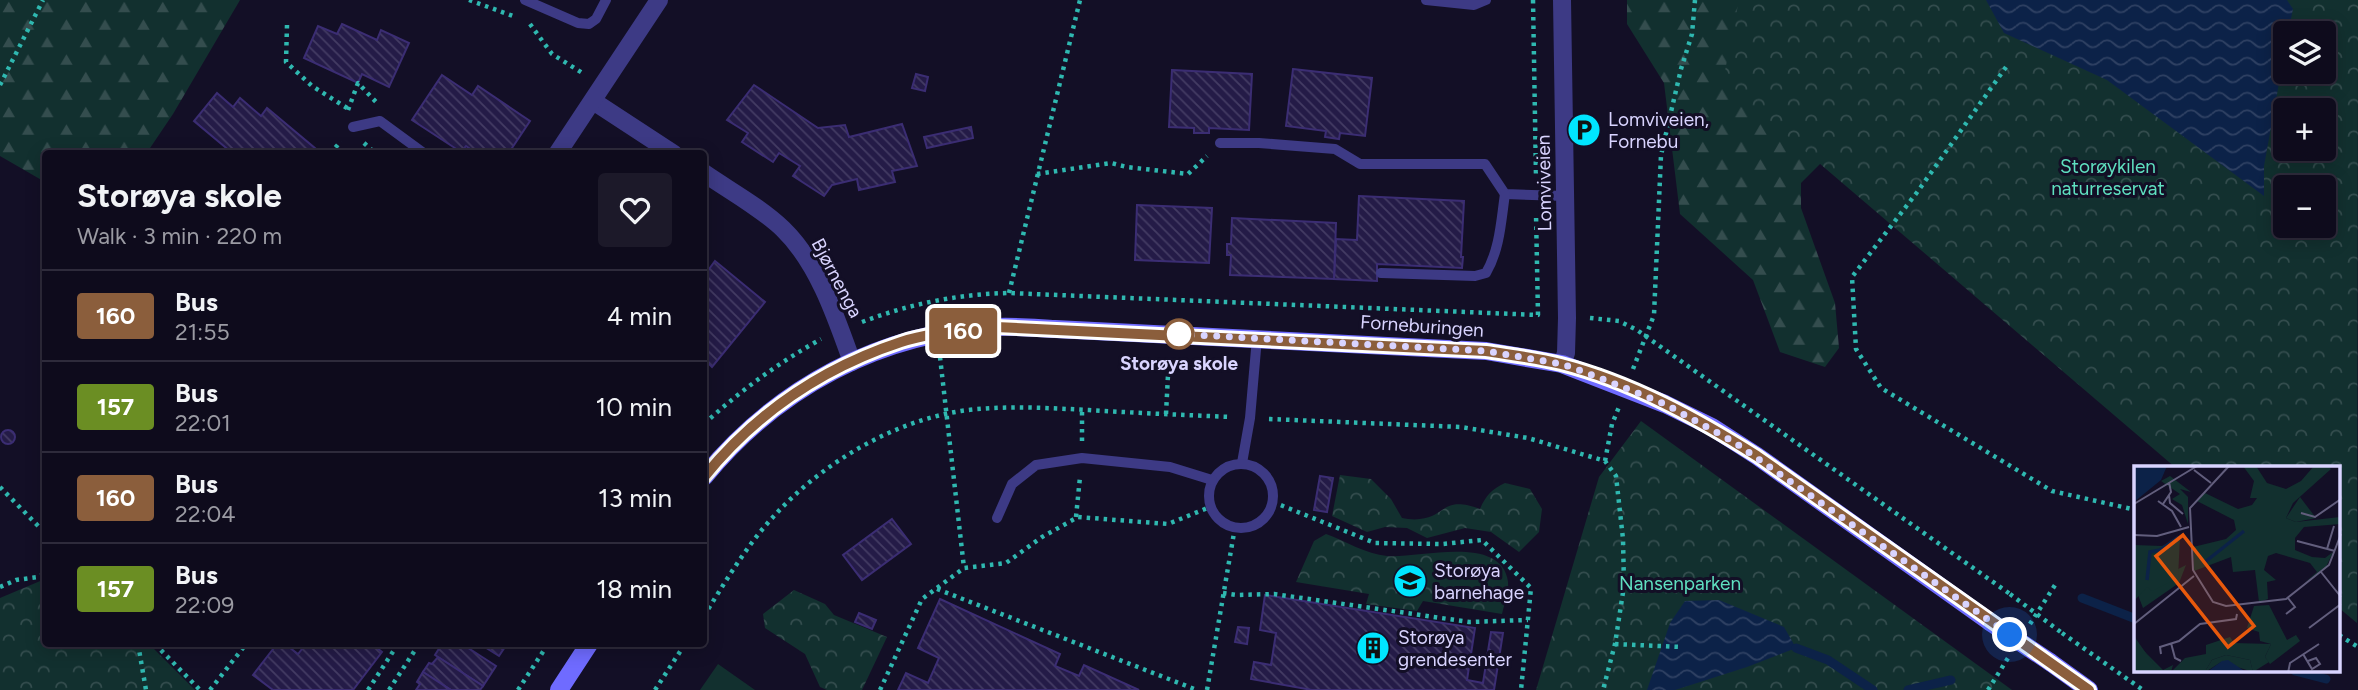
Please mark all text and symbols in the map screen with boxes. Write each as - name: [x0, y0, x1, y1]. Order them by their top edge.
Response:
- map controls: [2273, 21, 2336, 238]
- button: layers: [2273, 21, 2336, 84]
- button: +: [2273, 98, 2336, 161]
- place label: Lomviveien, Fornebu: [1608, 108, 1709, 153]
- parking icon: Lomviveien, Fornebu: [1565, 111, 1603, 149]
- street label: Lomviveien: [1532, 134, 1556, 232]
- park label: Storøykilen naturreservat: [2051, 155, 2165, 200]
- button: heart: [598, 173, 672, 247]
- button: −: [2273, 175, 2336, 238]
- text: Storøya skole: [77, 176, 282, 215]
- text: Walk · 3 min · 220 m: [77, 222, 282, 250]
- street label: Bjørnenga: [807, 234, 867, 322]
- text: Bus: [175, 286, 218, 318]
- text: 4 min: [607, 300, 672, 332]
- text: 160: [96, 301, 135, 330]
- line badge: 160: [923, 308, 1003, 354]
- street label: Forneburingen: [1359, 310, 1485, 342]
- text: 160: [943, 316, 983, 345]
- text: 21:55: [175, 318, 230, 346]
- marker: Storøya skole: [1164, 319, 1194, 349]
- place label: Storøya skole: [1120, 352, 1238, 375]
- text: Bus: [175, 377, 218, 409]
- text: 10 min: [596, 391, 672, 423]
- text: 157: [97, 392, 134, 421]
- text: 22:01: [175, 409, 231, 437]
- inset map: [2134, 466, 2340, 672]
- text: Bus: [175, 468, 218, 500]
- text: 13 min: [598, 482, 672, 514]
- text: 160: [96, 483, 135, 512]
- text: 22:04: [175, 500, 236, 528]
- text: Bus: [175, 559, 218, 591]
- place label: Storøya barnehage: [1434, 559, 1524, 604]
- school or university icon: Storøya barnehage: [1391, 562, 1429, 600]
- park label: Nansenparken: [1619, 572, 1741, 595]
- text: 18 min: [596, 573, 672, 605]
- text: 157: [97, 574, 134, 603]
- text: 22:09: [175, 591, 234, 619]
- your location: [1992, 617, 2027, 652]
- place label: Storøya grendesenter: [1398, 626, 1512, 671]
- building icon: Storøya grendesenter: [1354, 629, 1392, 667]

